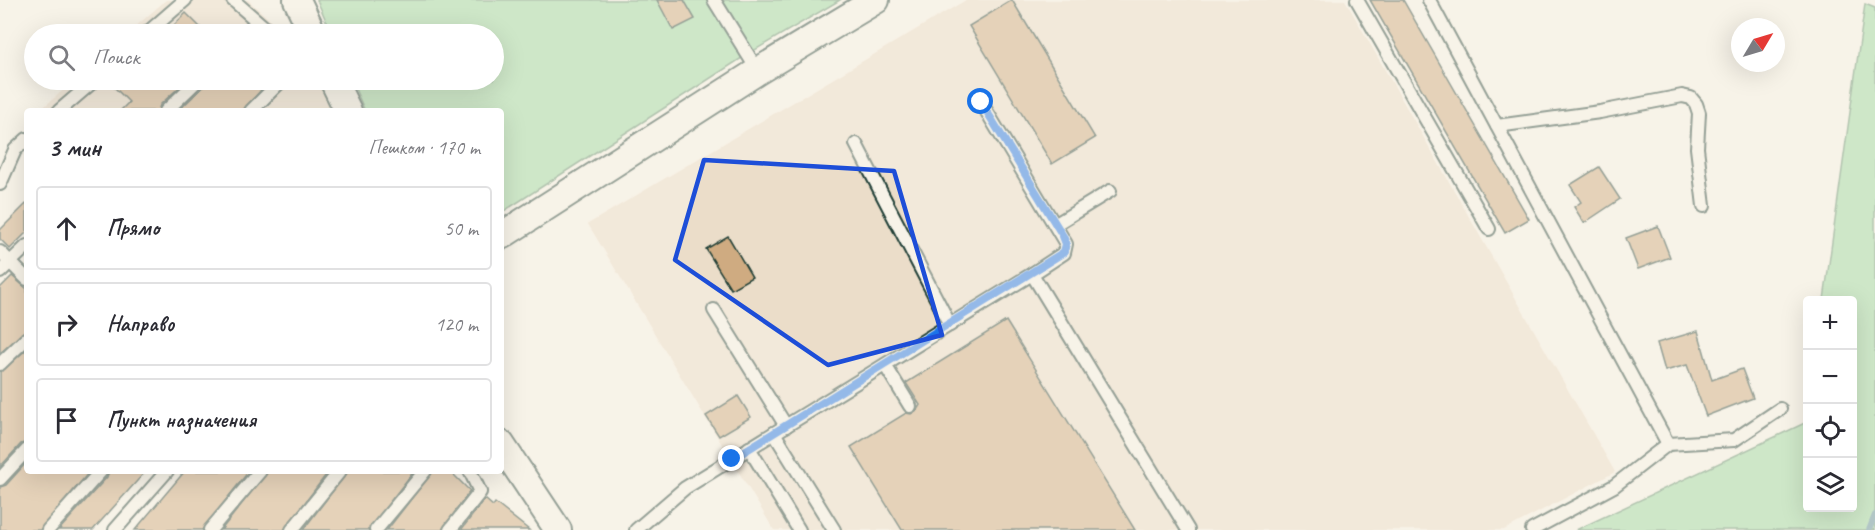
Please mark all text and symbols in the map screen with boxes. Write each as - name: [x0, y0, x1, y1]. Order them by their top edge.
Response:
- north arrow: [1731, 18, 1785, 72]
- search box: [24, 24, 504, 90]
- icon: search: [45, 41, 78, 74]
- text: Поиск: [93, 43, 139, 71]
- route start: [967, 88, 993, 114]
- text: 3 мин: [48, 131, 101, 164]
- text: Пешком · 170 m: [368, 135, 480, 160]
- icon: ahead: [50, 212, 83, 245]
- text: Прямо: [107, 214, 159, 242]
- text: 50 m: [444, 216, 478, 241]
- map controls: [1803, 296, 1857, 512]
- button: +: [1803, 296, 1857, 350]
- icon: right: [50, 308, 83, 341]
- text: Направо: [107, 310, 174, 338]
- text: 120 m: [435, 312, 478, 337]
- button: −: [1803, 350, 1857, 404]
- icon: arrive: [50, 404, 83, 437]
- button: locate: [1803, 404, 1857, 458]
- text: Пункт назначения: [107, 406, 256, 434]
- route end: [718, 445, 744, 471]
- button: layers: [1803, 458, 1857, 512]

